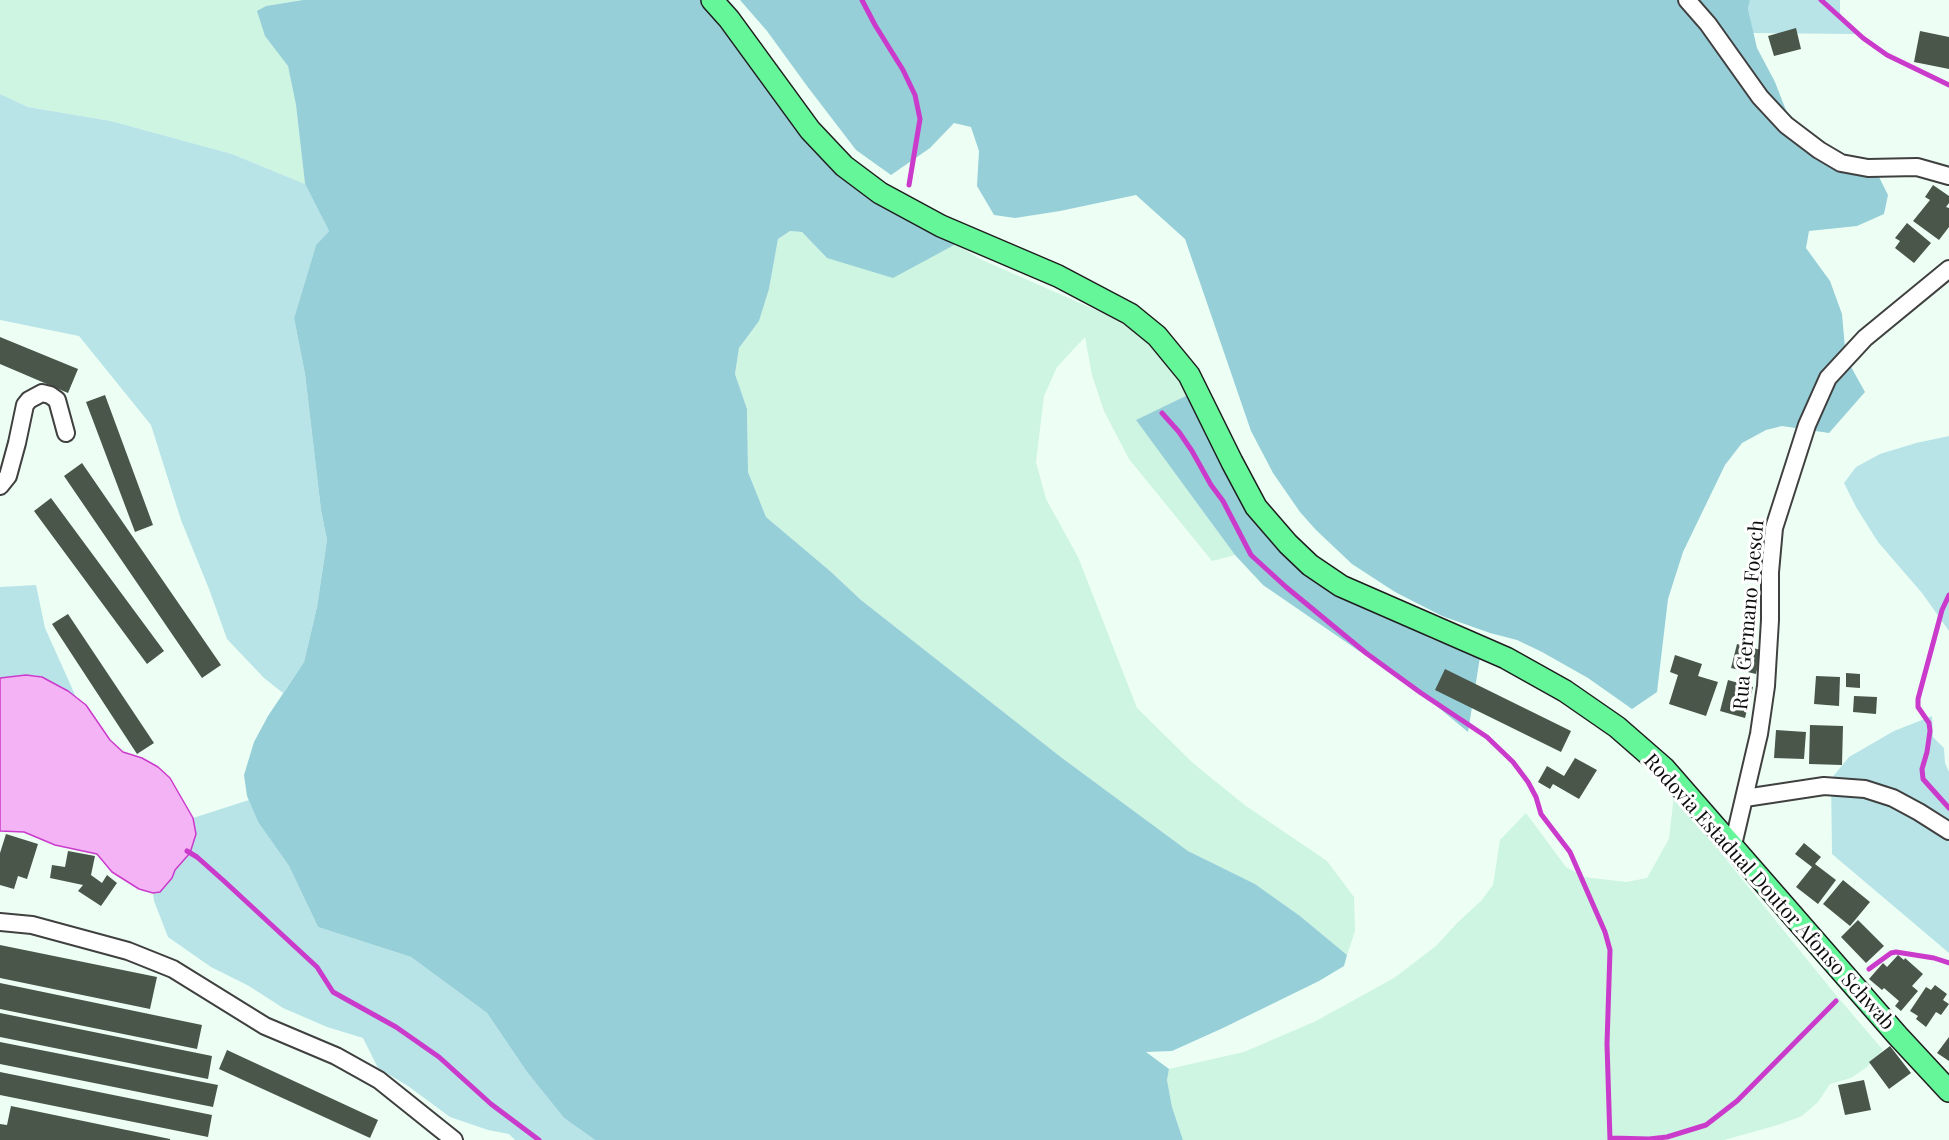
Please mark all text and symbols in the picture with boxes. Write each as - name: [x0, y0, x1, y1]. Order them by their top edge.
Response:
- street label: Rua Germano Foesch: [1729, 519, 1769, 711]
- street label: Rodovia Estadual Doutor Afonso Schwab: [1639, 749, 1899, 1035]

